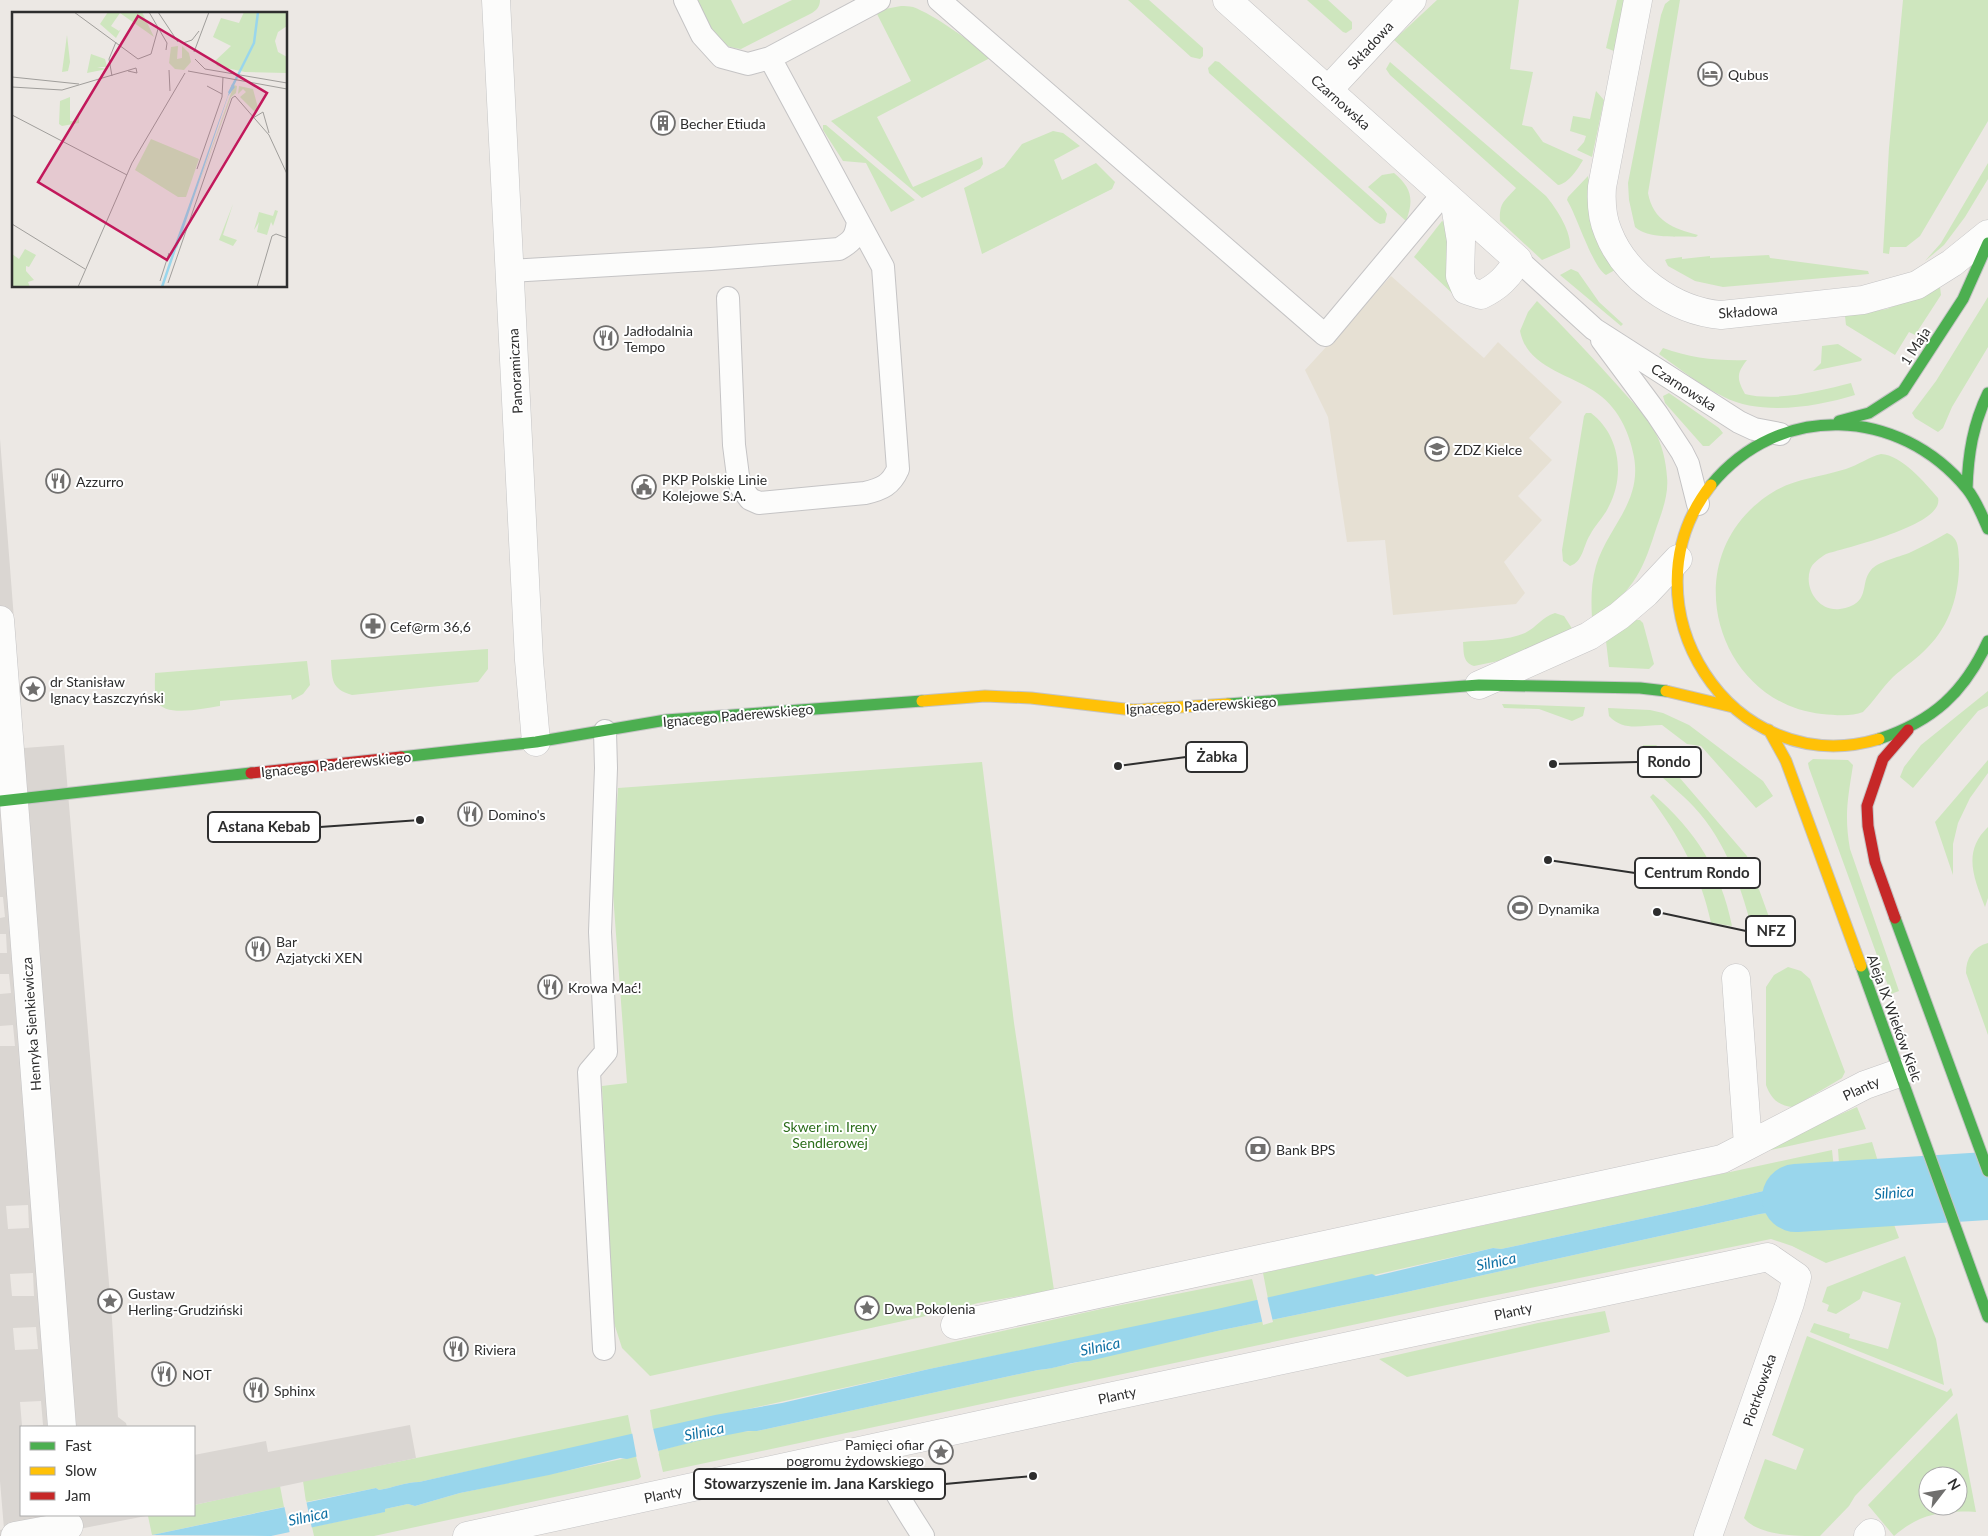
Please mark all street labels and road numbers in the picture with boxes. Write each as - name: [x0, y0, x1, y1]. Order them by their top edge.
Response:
- street label: Składowa: [1344, 17, 1396, 73]
- street label: Czarnowska: [1308, 71, 1374, 133]
- street label: Składowa: [1718, 300, 1778, 322]
- street label: 1 Maja: [1896, 324, 1934, 368]
- street label: Panoramiczna: [504, 328, 526, 414]
- street label: Czarnowska: [1648, 360, 1720, 414]
- street label: Ignacego Paderewskiego: [1125, 693, 1277, 717]
- street label: Ignacego Paderewskiego: [662, 700, 814, 730]
- street label: Ignacego Paderewskiego: [260, 748, 412, 780]
- street label: Aleja IX Wieków Kielc: [1864, 952, 1926, 1084]
- street label: Henryka Sienkiewicza: [18, 957, 44, 1091]
- street label: Planty: [1840, 1072, 1883, 1104]
- street label: Planty: [1492, 1299, 1534, 1323]
- street label: Piotrkowska: [1739, 1352, 1779, 1428]
- street label: Planty: [1096, 1383, 1138, 1407]
- street label: Planty: [642, 1482, 684, 1506]

